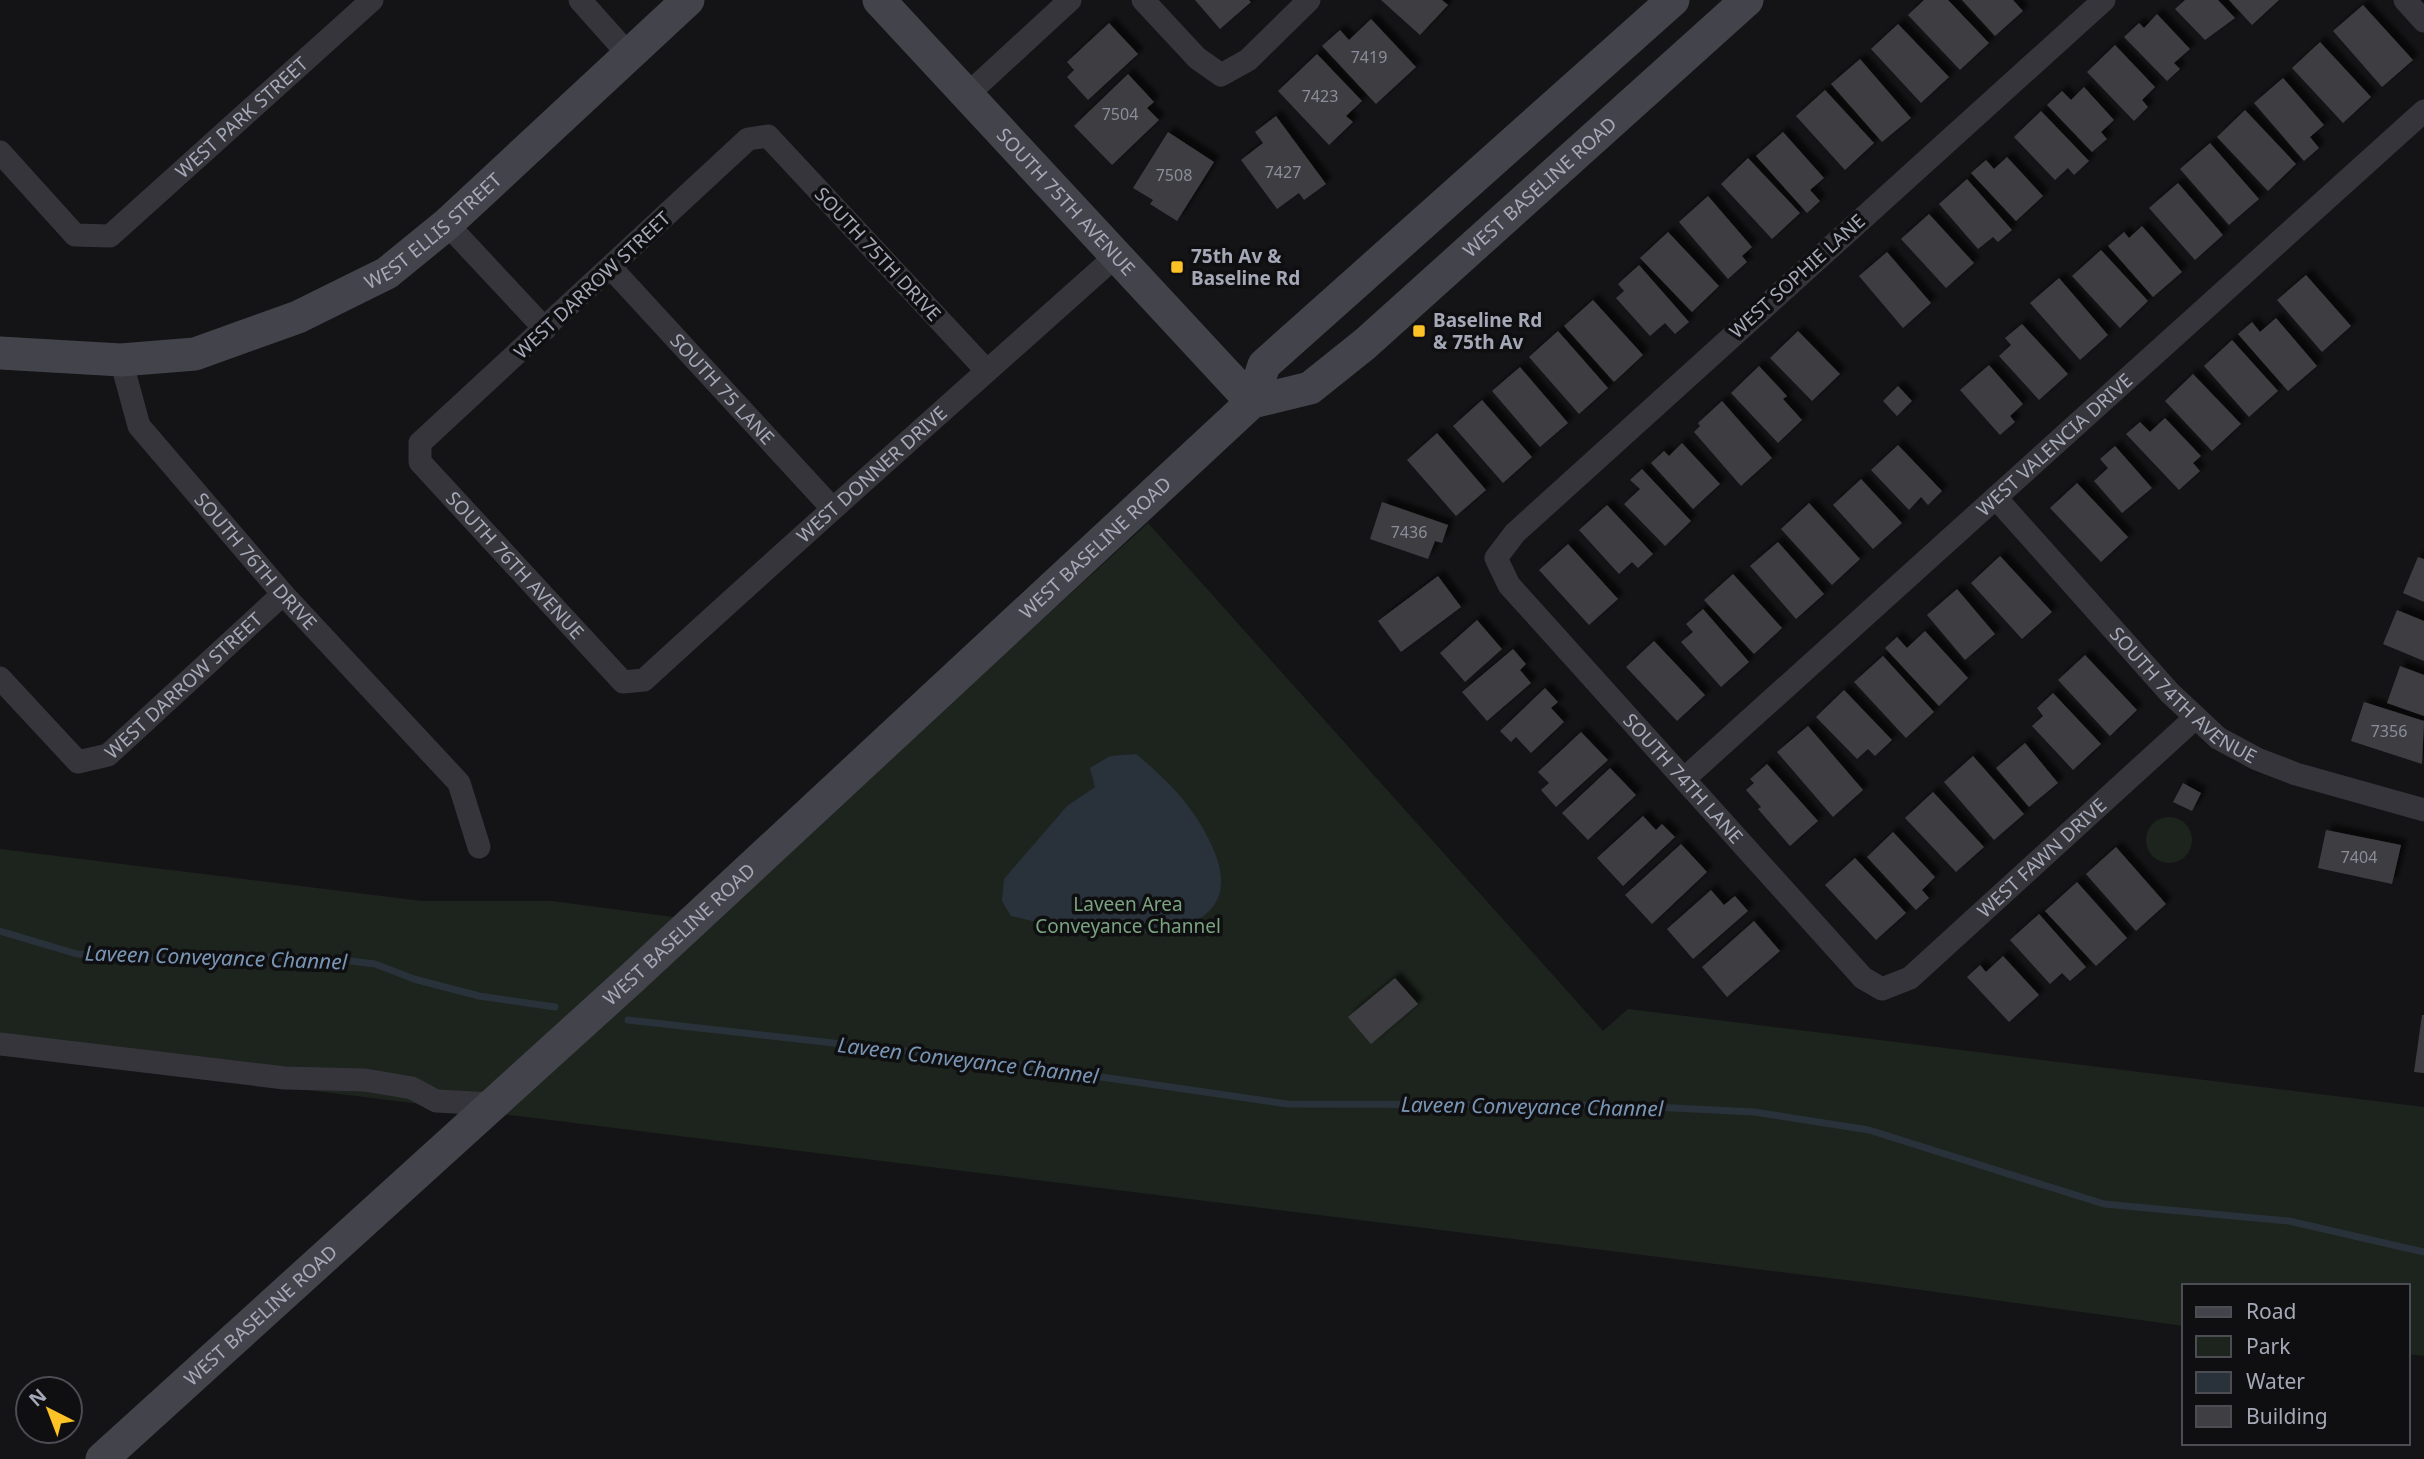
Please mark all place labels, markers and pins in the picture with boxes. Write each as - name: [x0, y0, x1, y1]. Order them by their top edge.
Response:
- place label: 75th Av & Baseline Rd: [1191, 243, 1300, 291]
- marker: 75th Av & Baseline Rd: [1169, 259, 1185, 275]
- place label: Baseline Rd & 75th Av: [1433, 307, 1542, 355]
- marker: Baseline Rd & 75th Av: [1411, 323, 1427, 339]

